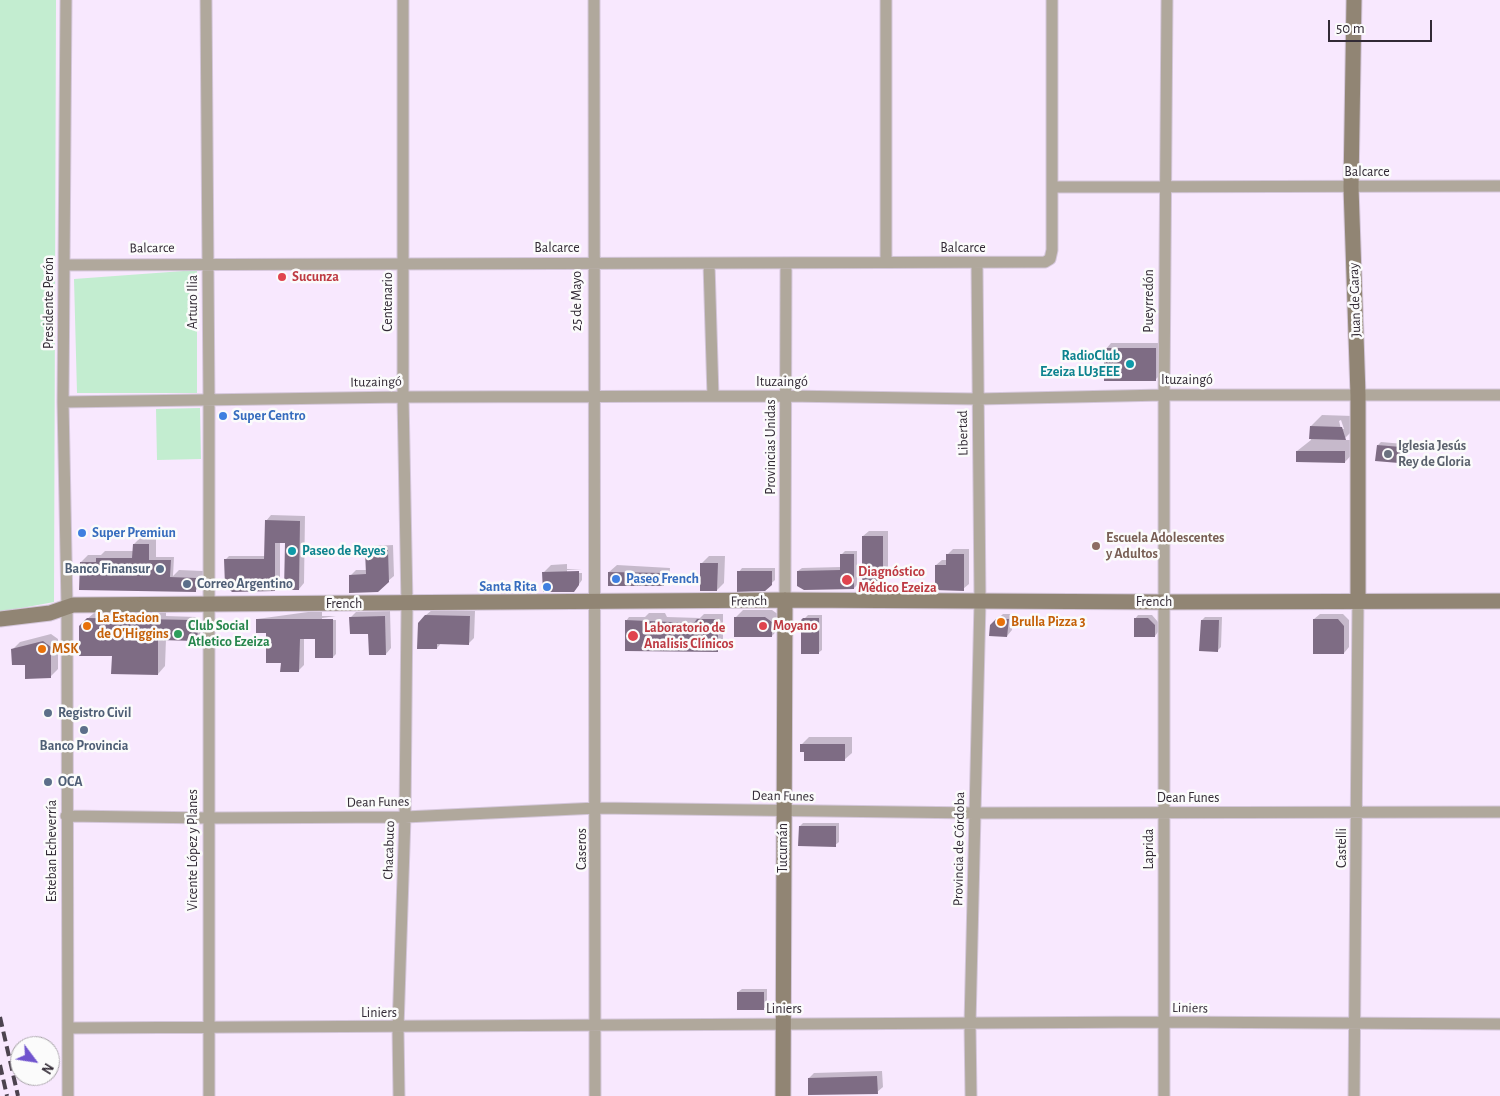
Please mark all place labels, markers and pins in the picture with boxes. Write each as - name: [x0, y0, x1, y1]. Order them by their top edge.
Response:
- place label: Sucunza: [292, 269, 339, 285]
- marker: Sucunza: [276, 271, 288, 283]
- place label: RadioClub Ezeiza LU3EEE: [1040, 348, 1120, 381]
- marker: RadioClub Ezeiza LU3EEE: [1124, 358, 1136, 370]
- place label: Super Centro: [233, 408, 306, 424]
- marker: Super Centro: [217, 410, 229, 422]
- place label: Iglesia Jesús Rey de Gloria: [1398, 438, 1471, 471]
- marker: Iglesia Jesús Rey de Gloria: [1382, 448, 1394, 460]
- place label: Super Premiun: [92, 525, 176, 541]
- marker: Super Premiun: [76, 527, 88, 539]
- place label: Escuela Adolescentes y Adultos: [1106, 530, 1224, 562]
- marker: Escuela Adolescentes y Adultos: [1090, 540, 1102, 552]
- place label: Paseo de Reyes: [302, 543, 386, 559]
- marker: Paseo de Reyes: [286, 545, 298, 557]
- place label: Banco Finansur: [64, 561, 150, 577]
- marker: Banco Finansur: [154, 563, 166, 575]
- place label: Diagnóstico Médico Ezeiza: [858, 564, 937, 596]
- place label: Paseo French: [626, 571, 699, 587]
- marker: Paseo French: [610, 573, 622, 585]
- marker: Diagnóstico Médico Ezeiza: [840, 573, 854, 587]
- place label: Correo Argentino: [197, 576, 293, 592]
- marker: Correo Argentino: [181, 578, 193, 590]
- place label: Santa Rita: [479, 579, 537, 595]
- marker: Santa Rita: [541, 581, 553, 593]
- place label: La Estacion de O'Higgins: [97, 610, 169, 642]
- place label: Brulla Pizza 3: [1011, 614, 1086, 630]
- marker: Brulla Pizza 3: [995, 616, 1007, 628]
- place label: Club Social Atletico Ezeiza: [188, 618, 270, 650]
- place label: Moyano: [773, 618, 818, 634]
- marker: La Estacion de O'Higgins: [81, 620, 93, 632]
- place label: Laboratorio de Analisis Clínicos: [644, 620, 734, 652]
- marker: Moyano: [757, 620, 769, 632]
- marker: Club Social Atletico Ezeiza: [172, 628, 184, 640]
- marker: Laboratorio de Analisis Clínicos: [626, 629, 640, 643]
- place label: MSK: [52, 641, 78, 657]
- marker: MSK: [36, 643, 48, 655]
- place label: Registro Civil: [58, 705, 131, 721]
- marker: Registro Civil: [42, 707, 54, 719]
- marker: Banco Provincia: [78, 724, 90, 736]
- place label: Banco Provincia: [40, 738, 128, 754]
- place label: OCA: [58, 774, 83, 790]
- marker: OCA: [42, 776, 54, 788]

